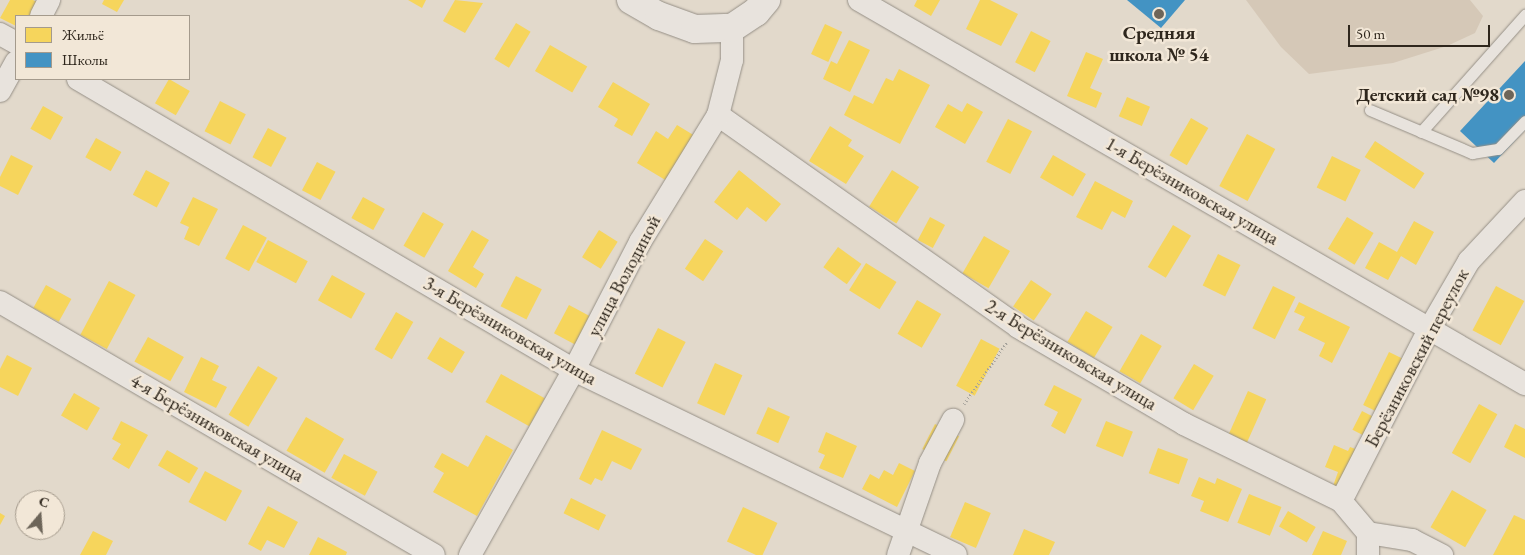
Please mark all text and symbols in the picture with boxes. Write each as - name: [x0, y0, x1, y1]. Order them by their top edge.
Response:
- marker: Средняя школа № 54: [1153, 8, 1165, 20]
- legend: [15, 15, 190, 80]
- scale bar: [1350, 15, 1492, 47]
- place label: Средняя школа № 54: [1109, 22, 1209, 66]
- text: 50 m: [1356, 24, 1385, 43]
- text: Жильё: [62, 25, 104, 44]
- text: Школы: [62, 50, 108, 69]
- place label: Детский сад №98: [1356, 84, 1499, 106]
- marker: Детский сад №98: [1503, 89, 1515, 101]
- street label: 1-я Берёзниковская улица: [1101, 132, 1283, 250]
- street label: улица Володиной: [582, 211, 666, 341]
- street label: Берёзниковский переулок: [1360, 265, 1474, 451]
- street label: 3-я Берёзниковская улица: [419, 272, 601, 390]
- street label: 2-я Берёзниковская улица: [981, 295, 1161, 415]
- street label: 4-я Берёзниковская улица: [126, 369, 308, 487]
- north arrow: [15, 490, 65, 540]
- text: С: [37, 492, 52, 512]

